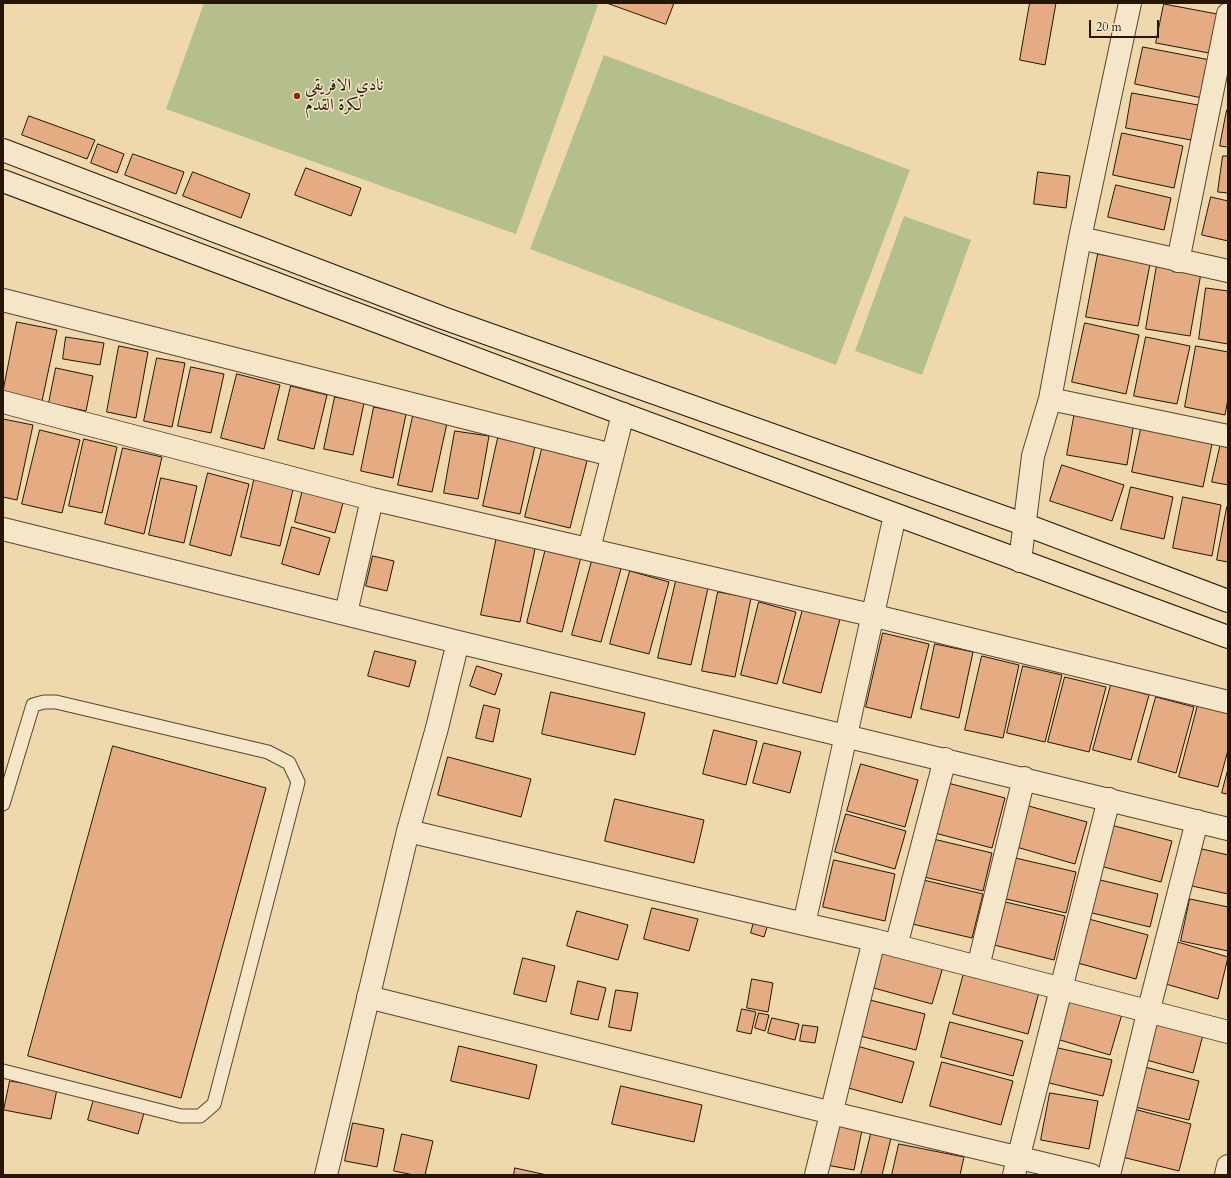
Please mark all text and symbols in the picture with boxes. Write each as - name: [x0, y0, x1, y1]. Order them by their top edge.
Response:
- scale bar: [1091, 12, 1161, 38]
- text: 20 m: [1096, 19, 1122, 35]
- place label: نادي الافريقي لكرة القدم: [305, 76, 383, 116]
- marker: نادي الافريقي لكرة القدم: [292, 91, 302, 101]

